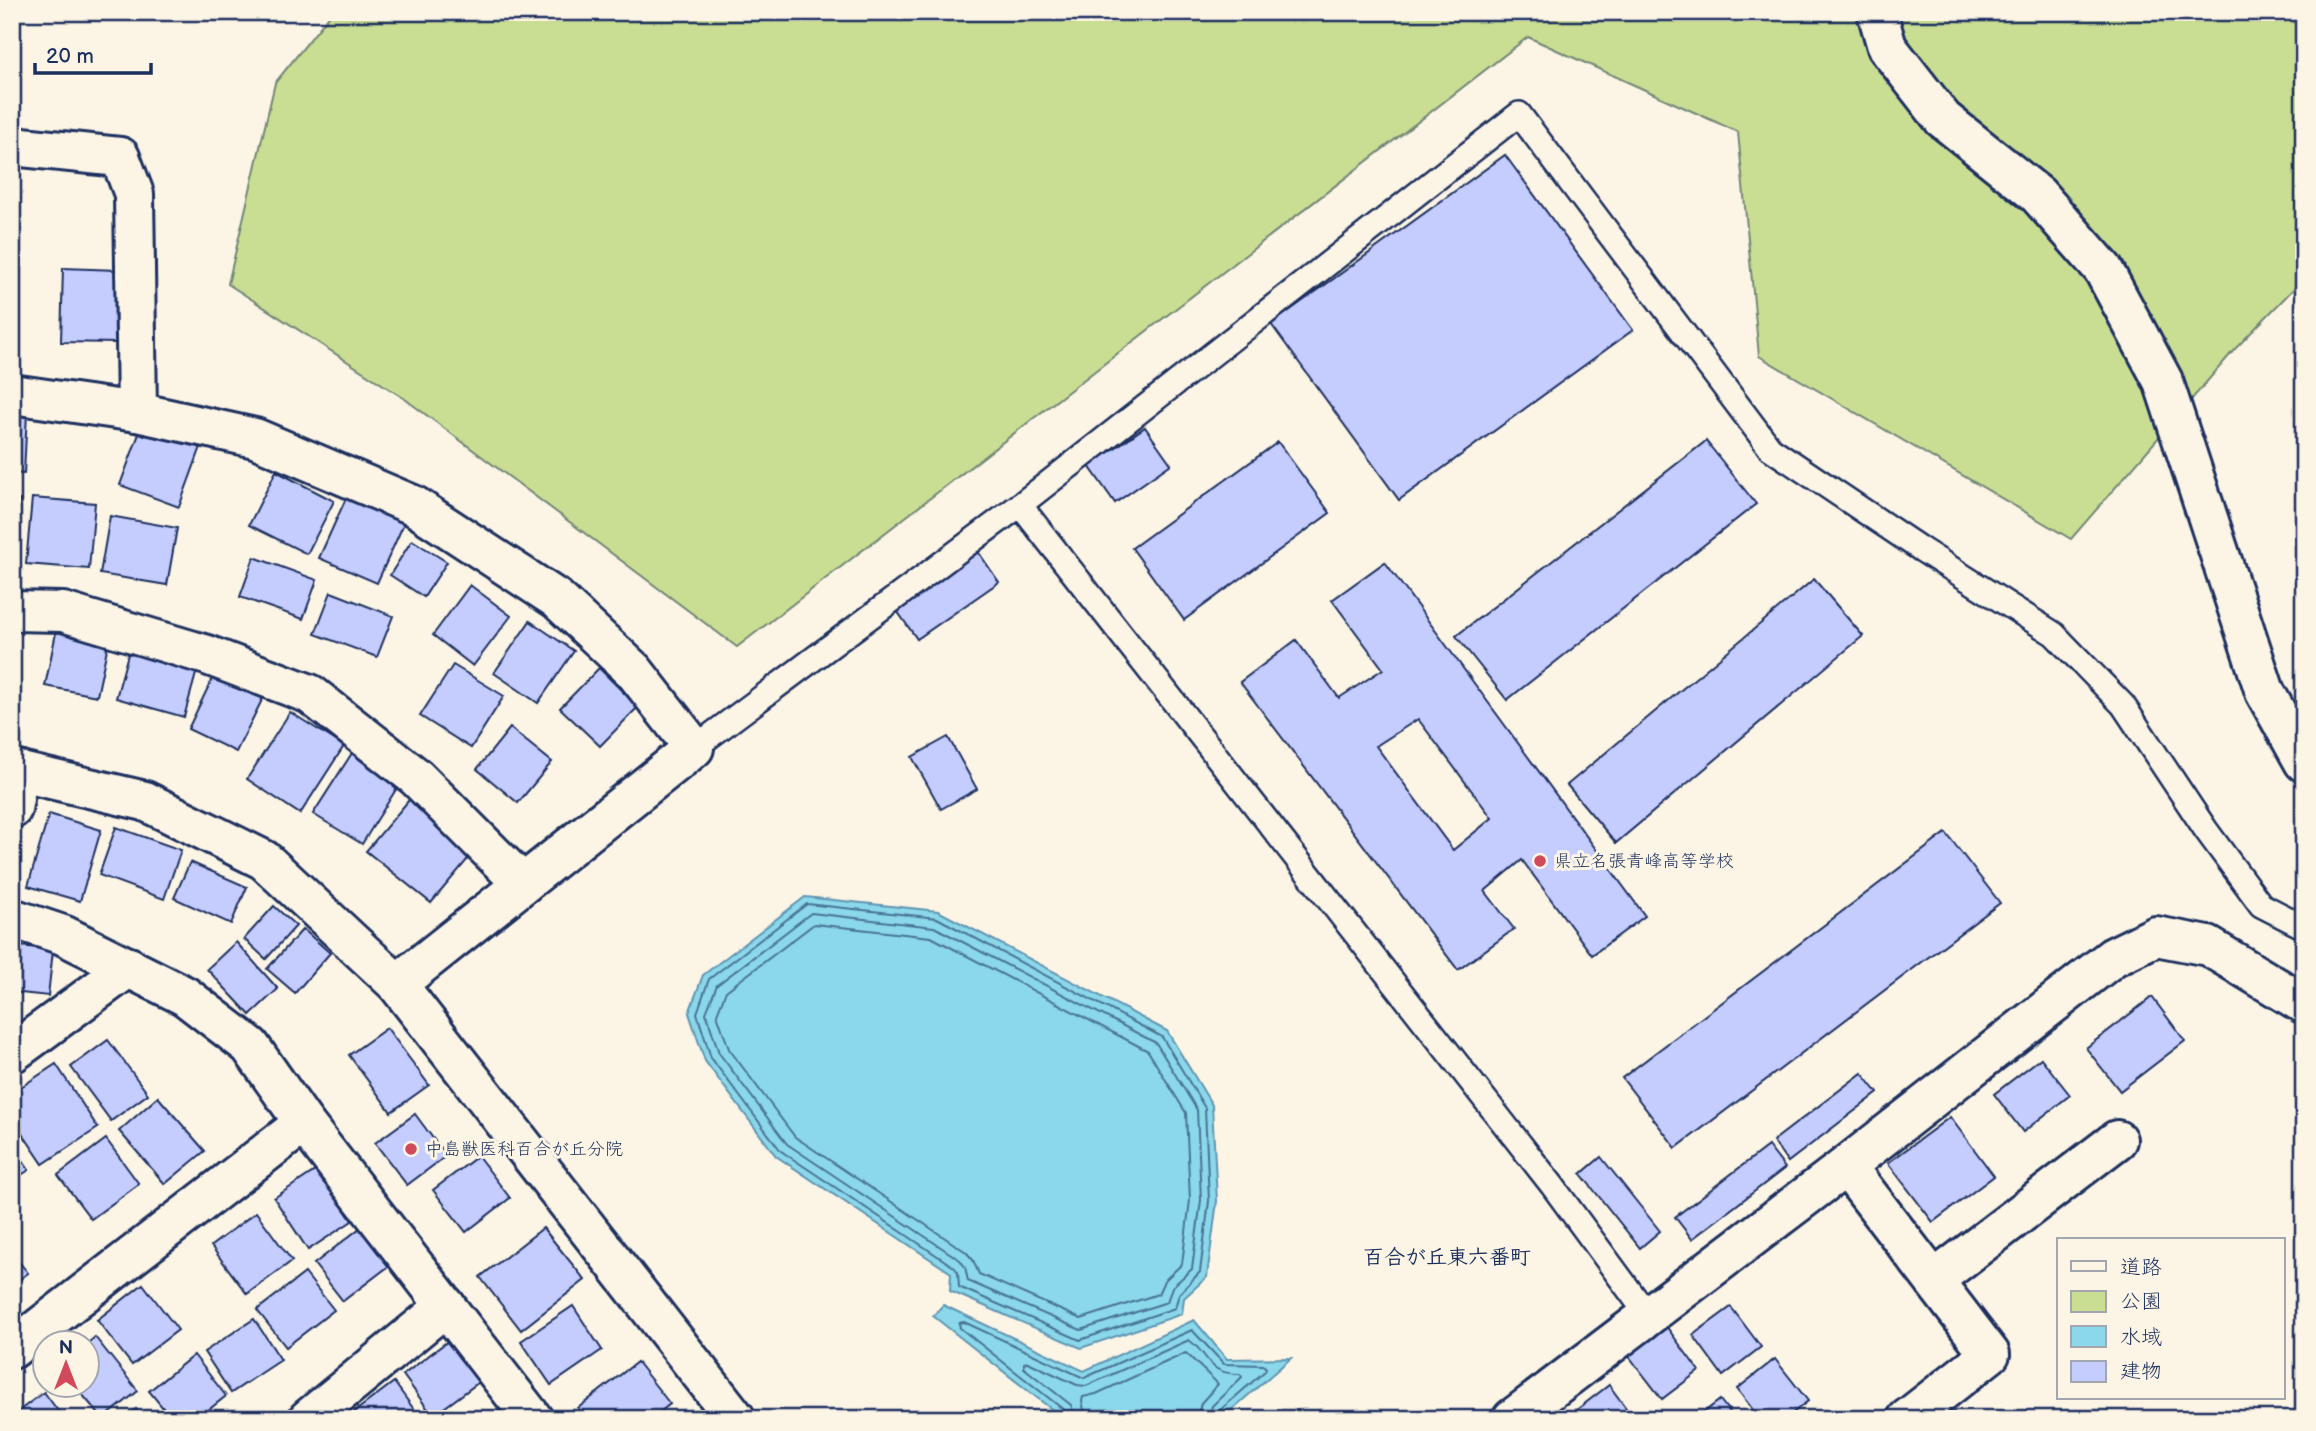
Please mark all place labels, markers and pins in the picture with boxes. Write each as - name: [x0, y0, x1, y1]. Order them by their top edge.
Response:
- place label: 県立名張青峰高等学校: [1554, 851, 1734, 872]
- marker: 県立名張青峰高等学校: [1532, 853, 1548, 869]
- place label: 中島獣医科百合が丘分院: [425, 1139, 623, 1160]
- marker: 中島獣医科百合が丘分院: [403, 1141, 419, 1157]

